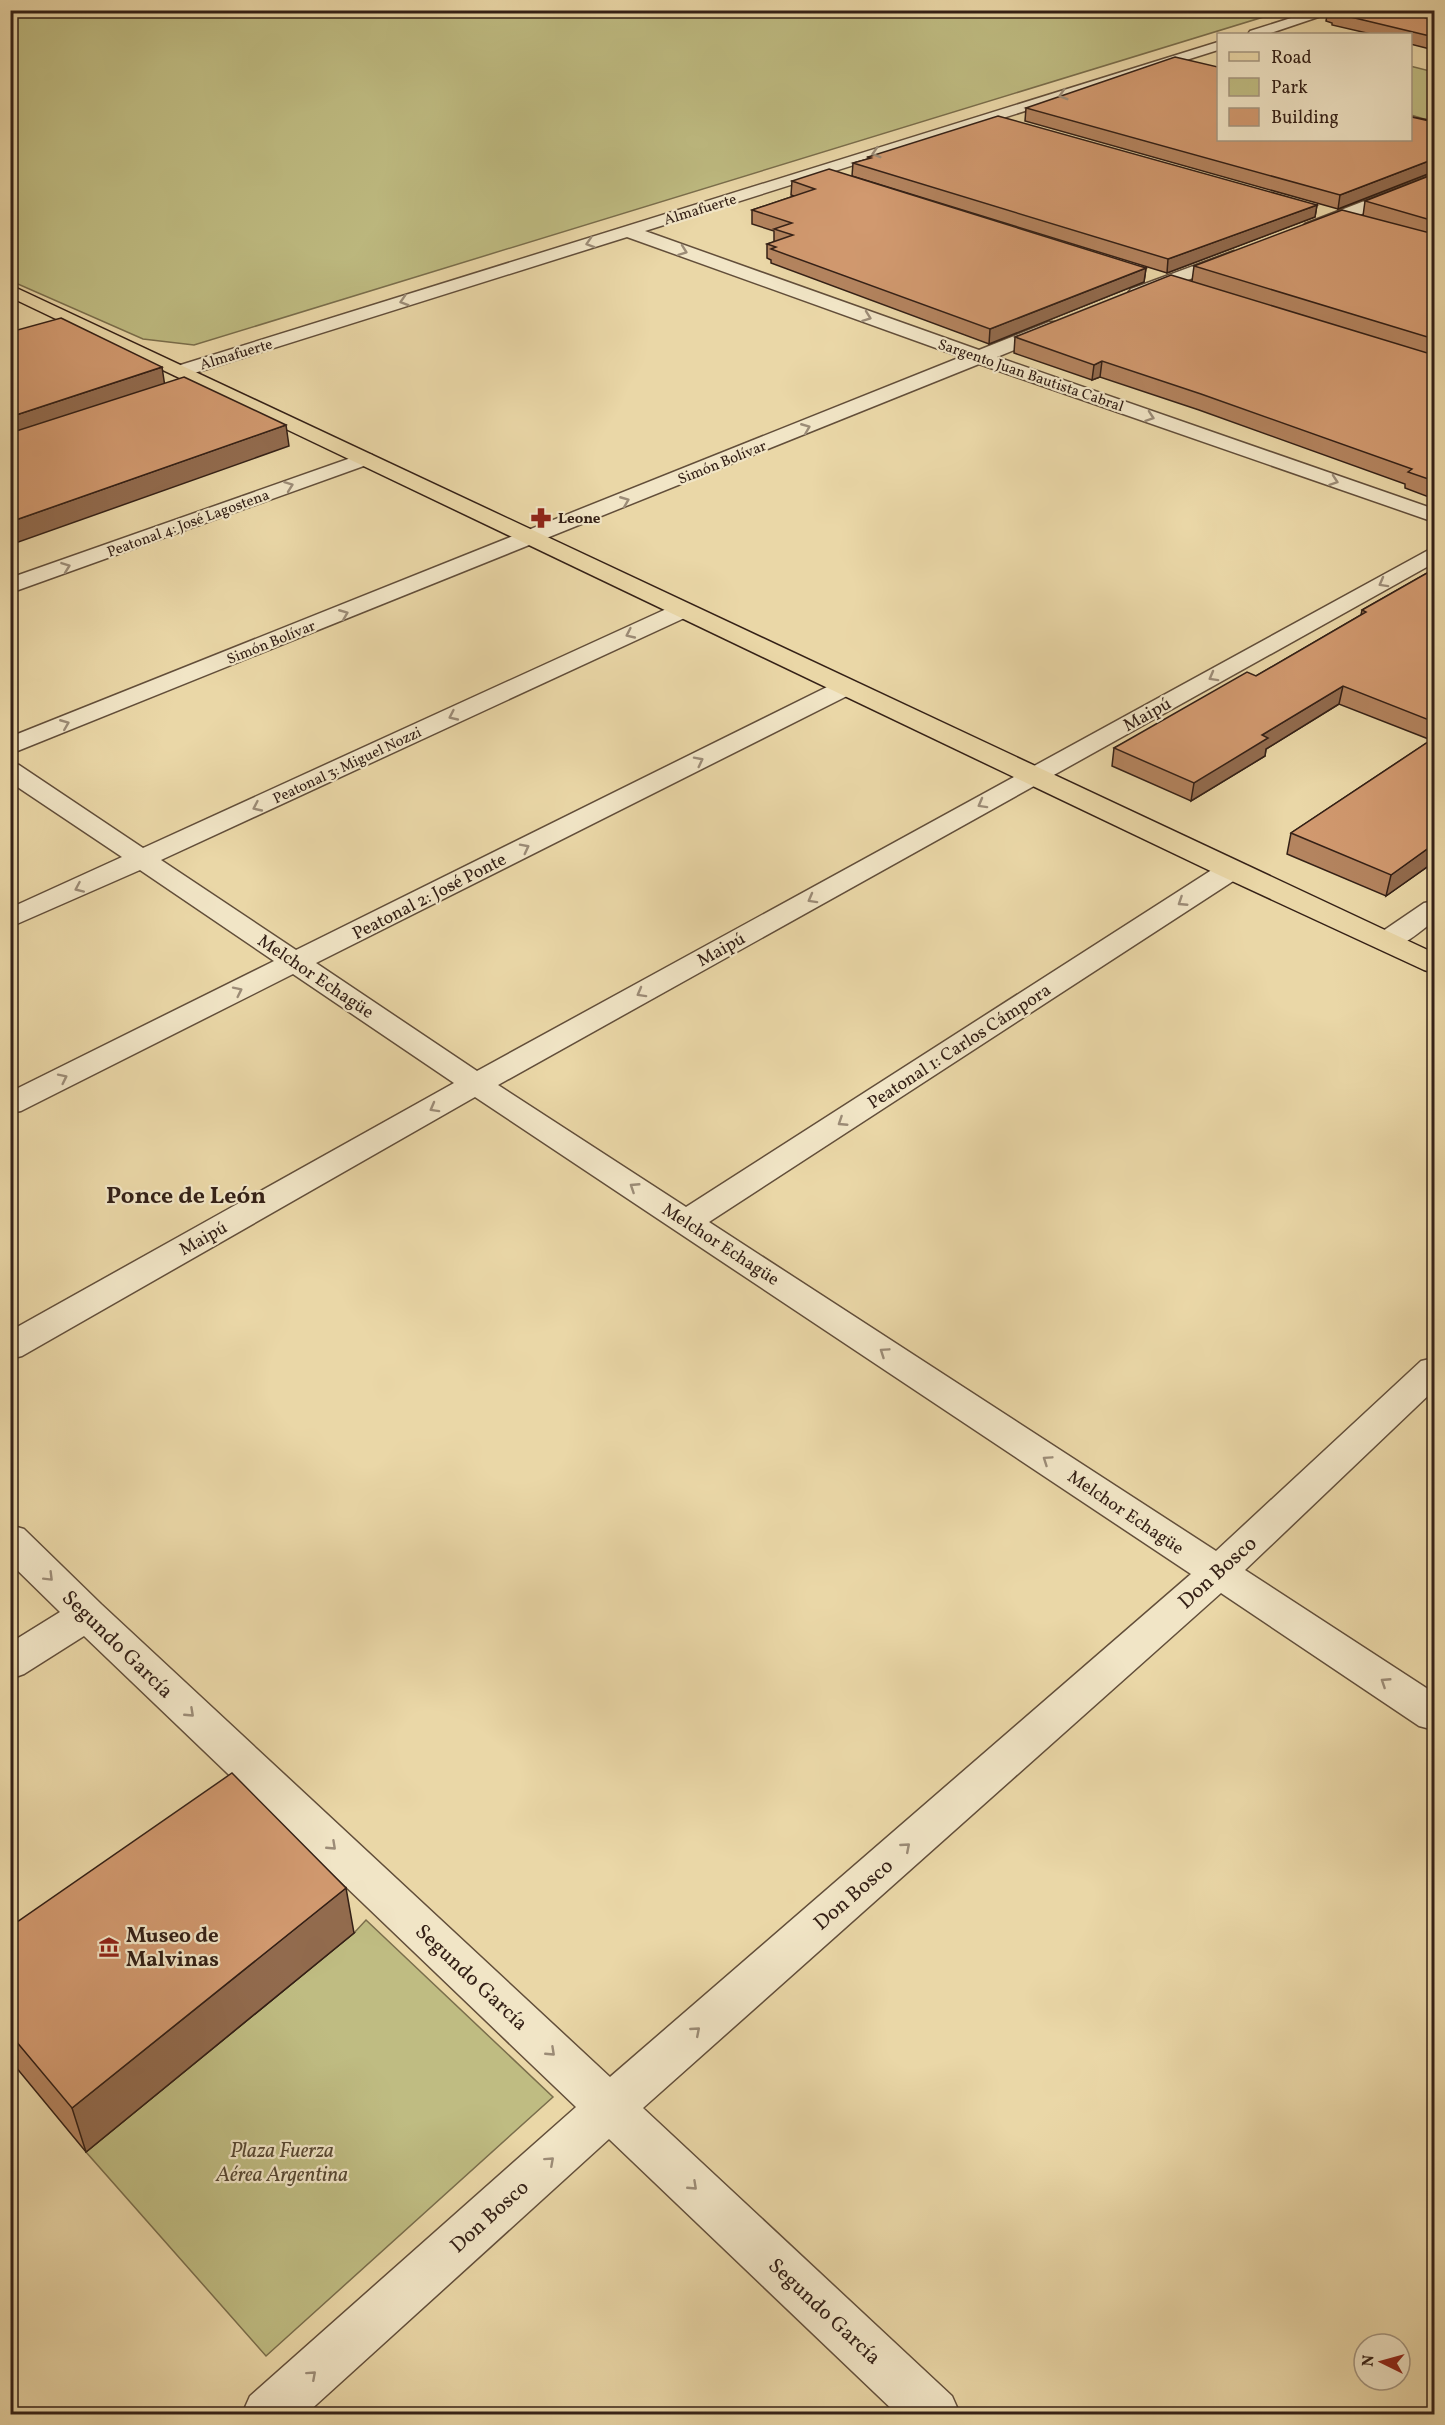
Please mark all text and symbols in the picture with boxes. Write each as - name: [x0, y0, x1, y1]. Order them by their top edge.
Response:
- legend: [1217, 33, 1412, 141]
- text: Road: [1271, 46, 1312, 71]
- text: Park: [1271, 76, 1308, 101]
- one-way arrow: [1058, 88, 1068, 100]
- text: Building: [1271, 106, 1339, 131]
- one-way arrow: [871, 146, 882, 158]
- street label: Almafuerte: [661, 189, 739, 231]
- one-way arrow: [585, 236, 596, 248]
- one-way arrow: [677, 243, 688, 256]
- one-way arrow: [399, 294, 410, 307]
- one-way arrow: [861, 309, 872, 322]
- street label: Almafuerte: [197, 334, 275, 376]
- street label: Sargento Juan Bautista Cabral: [935, 335, 1126, 418]
- one-way arrow: [1144, 409, 1155, 422]
- one-way arrow: [799, 423, 810, 435]
- street label: Simón Bolívar: [675, 436, 770, 491]
- one-way arrow: [1328, 473, 1339, 486]
- one-way arrow: [283, 481, 293, 494]
- street label: Peatonal 4: José Lagostena: [104, 485, 273, 564]
- one-way arrow: [619, 496, 630, 508]
- pharmacy icon: Leone: [529, 506, 553, 530]
- place label: Leone: [558, 509, 601, 530]
- one-way arrow: [60, 561, 70, 574]
- one-way arrow: [1379, 575, 1390, 587]
- one-way arrow: [338, 608, 348, 621]
- street label: Simón Bolívar: [224, 616, 319, 671]
- one-way arrow: [625, 627, 636, 639]
- one-way arrow: [1209, 670, 1219, 681]
- street label: Maipú: [1119, 692, 1176, 739]
- one-way arrow: [448, 709, 459, 721]
- one-way arrow: [59, 719, 70, 731]
- street label: Peatonal 3: Miguel Nozzi: [270, 723, 425, 810]
- one-way arrow: [693, 756, 704, 768]
- one-way arrow: [978, 797, 989, 809]
- one-way arrow: [252, 800, 263, 812]
- one-way arrow: [519, 844, 529, 855]
- street label: Peatonal 2: José Ponte: [348, 848, 511, 947]
- one-way arrow: [75, 881, 86, 893]
- one-way arrow: [808, 892, 818, 903]
- one-way arrow: [1178, 894, 1188, 906]
- street label: Maipú: [693, 927, 750, 974]
- street label: Melchor Echagüe: [252, 929, 378, 1025]
- street label: Peatonal 1: Carlos Cámpora: [863, 978, 1056, 1116]
- one-way arrow: [637, 986, 647, 997]
- one-way arrow: [231, 987, 242, 999]
- one-way arrow: [57, 1073, 68, 1085]
- one-way arrow: [430, 1101, 440, 1112]
- one-way arrow: [838, 1114, 848, 1126]
- district label: Ponce de León: [106, 1180, 266, 1214]
- one-way arrow: [630, 1183, 641, 1194]
- street label: Melchor Echagüe: [657, 1198, 784, 1293]
- street label: Maipú: [175, 1216, 232, 1263]
- one-way arrow: [880, 1348, 891, 1359]
- one-way arrow: [1043, 1456, 1054, 1467]
- street label: Melchor Echagüe: [1062, 1465, 1188, 1561]
- street label: Don Bosco: [1172, 1530, 1264, 1616]
- one-way arrow: [42, 1570, 52, 1581]
- street label: Segundo García: [55, 1584, 179, 1706]
- one-way arrow: [1381, 1678, 1392, 1689]
- one-way arrow: [183, 1705, 194, 1716]
- one-way arrow: [326, 1839, 336, 1850]
- one-way arrow: [899, 1843, 910, 1854]
- street label: Don Bosco: [808, 1852, 900, 1938]
- street label: Segundo García: [408, 1918, 534, 2038]
- place label: Museo de Malvinas: [126, 1922, 219, 1975]
- museum icon: Museo de Malvinas: [97, 1935, 121, 1959]
- one-way arrow: [689, 2027, 700, 2038]
- one-way arrow: [544, 2045, 555, 2056]
- park label: Plaza Fuerza Aérea Argentina: [215, 2137, 348, 2190]
- one-way arrow: [544, 2157, 554, 2168]
- street label: Don Bosco: [444, 2174, 536, 2260]
- one-way arrow: [686, 2179, 696, 2190]
- street label: Segundo García: [761, 2252, 887, 2372]
- north arrow: [1352, 2332, 1412, 2392]
- text: N: [1358, 2354, 1381, 2368]
- one-way arrow: [305, 2371, 316, 2382]

